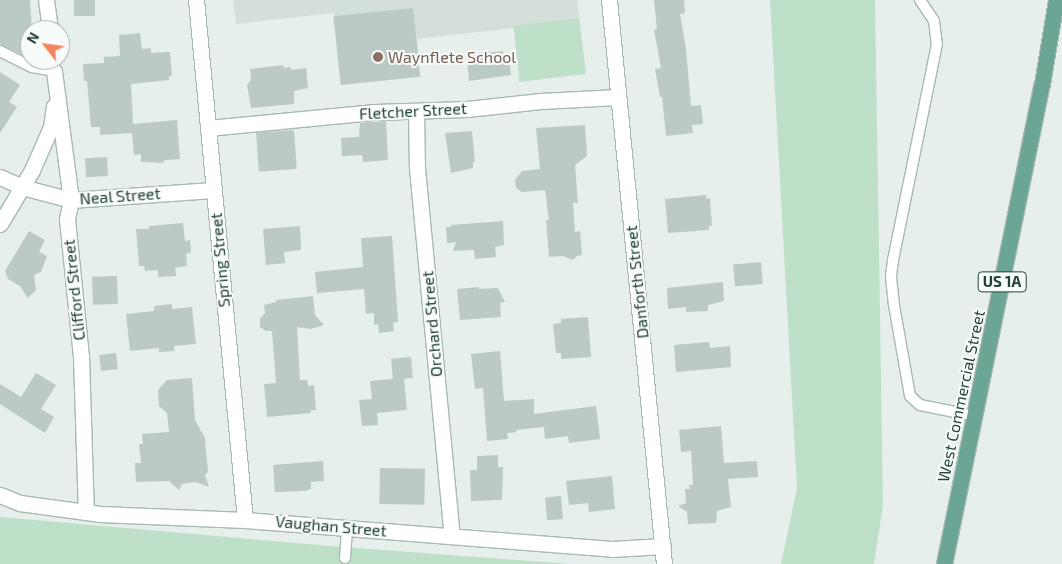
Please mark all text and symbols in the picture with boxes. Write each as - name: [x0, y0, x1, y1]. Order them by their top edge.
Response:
- north arrow: [20, 20, 70, 70]
- text: N: [23, 29, 42, 46]
- place label: Waynflete School: [388, 47, 516, 67]
- marker: Waynflete School: [372, 51, 384, 63]
- street label: Fletcher Street: [358, 99, 468, 123]
- street label: Neal Street: [79, 184, 161, 208]
- street label: Spring Street: [206, 212, 234, 308]
- street label: Danforth Street: [622, 225, 652, 339]
- street label: Clifford Street: [59, 238, 89, 342]
- street label: Orchard Street: [418, 270, 446, 378]
- road number: US 1A: [977, 270, 1027, 294]
- street label: West Commercial Street: [933, 308, 989, 484]
- street label: Vaughan Street: [275, 512, 387, 540]

